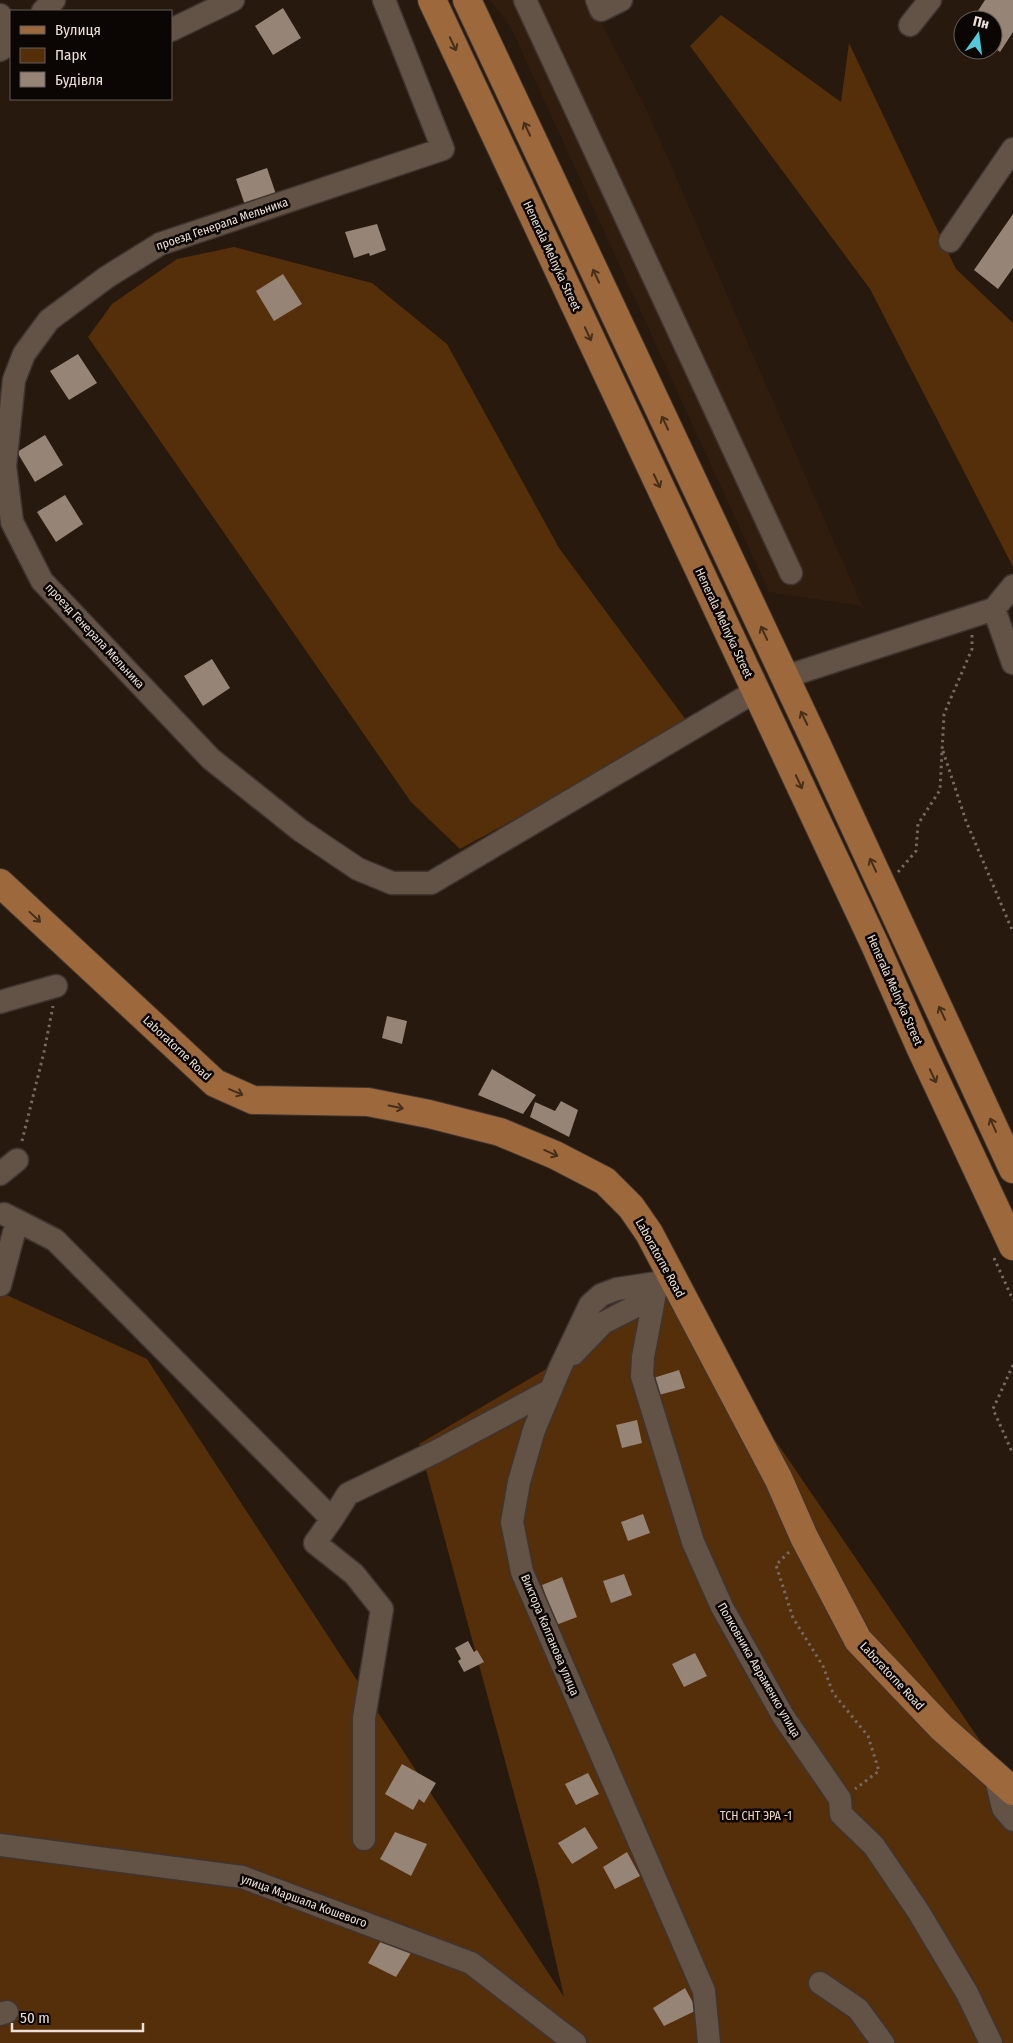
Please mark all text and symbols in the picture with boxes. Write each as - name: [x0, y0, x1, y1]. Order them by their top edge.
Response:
- legend: [10, 10, 172, 100]
- north arrow: [953, 10, 1003, 60]
- text: Пн: [971, 13, 991, 33]
- text: Вулиця: [55, 21, 101, 39]
- one-way arrow: [448, 36, 458, 51]
- text: Парк: [55, 46, 86, 64]
- text: Будівля: [55, 71, 103, 89]
- one-way arrow: [522, 122, 531, 137]
- street label: проезд Генерала Мельника: [154, 195, 290, 253]
- street label: Henerala Melnyka Street: [520, 199, 584, 313]
- one-way arrow: [591, 269, 600, 284]
- one-way arrow: [584, 326, 593, 341]
- one-way arrow: [660, 416, 669, 431]
- one-way arrow: [653, 473, 663, 488]
- street label: Henerala Melnyka Street: [692, 566, 756, 680]
- street label: проезд Генерала Мельника: [43, 581, 147, 692]
- one-way arrow: [758, 626, 768, 641]
- one-way arrow: [799, 711, 809, 726]
- one-way arrow: [795, 774, 804, 789]
- one-way arrow: [868, 858, 878, 873]
- one-way arrow: [29, 911, 42, 923]
- street label: Henerala Melnyka Street: [864, 932, 926, 1048]
- one-way arrow: [937, 1006, 946, 1021]
- street label: Laboratorne Road: [140, 1013, 214, 1083]
- one-way arrow: [929, 1068, 939, 1083]
- one-way arrow: [228, 1089, 243, 1098]
- one-way arrow: [387, 1103, 403, 1113]
- one-way arrow: [988, 1118, 997, 1133]
- one-way arrow: [543, 1149, 558, 1158]
- street label: Laboratorne Road: [633, 1216, 687, 1300]
- street label: Виктора Калганова улица: [518, 1572, 582, 1698]
- street label: Полковника Авраменко улица: [715, 1600, 803, 1740]
- street label: Laboratorne Road: [857, 1639, 927, 1713]
- park label: ТСН СНТ ЭРА -1: [720, 1809, 792, 1823]
- street label: улица Маршала Кошевого: [239, 1872, 369, 1930]
- scale bar: [12, 2000, 144, 2032]
- text: 50 m: [20, 2009, 50, 2027]

